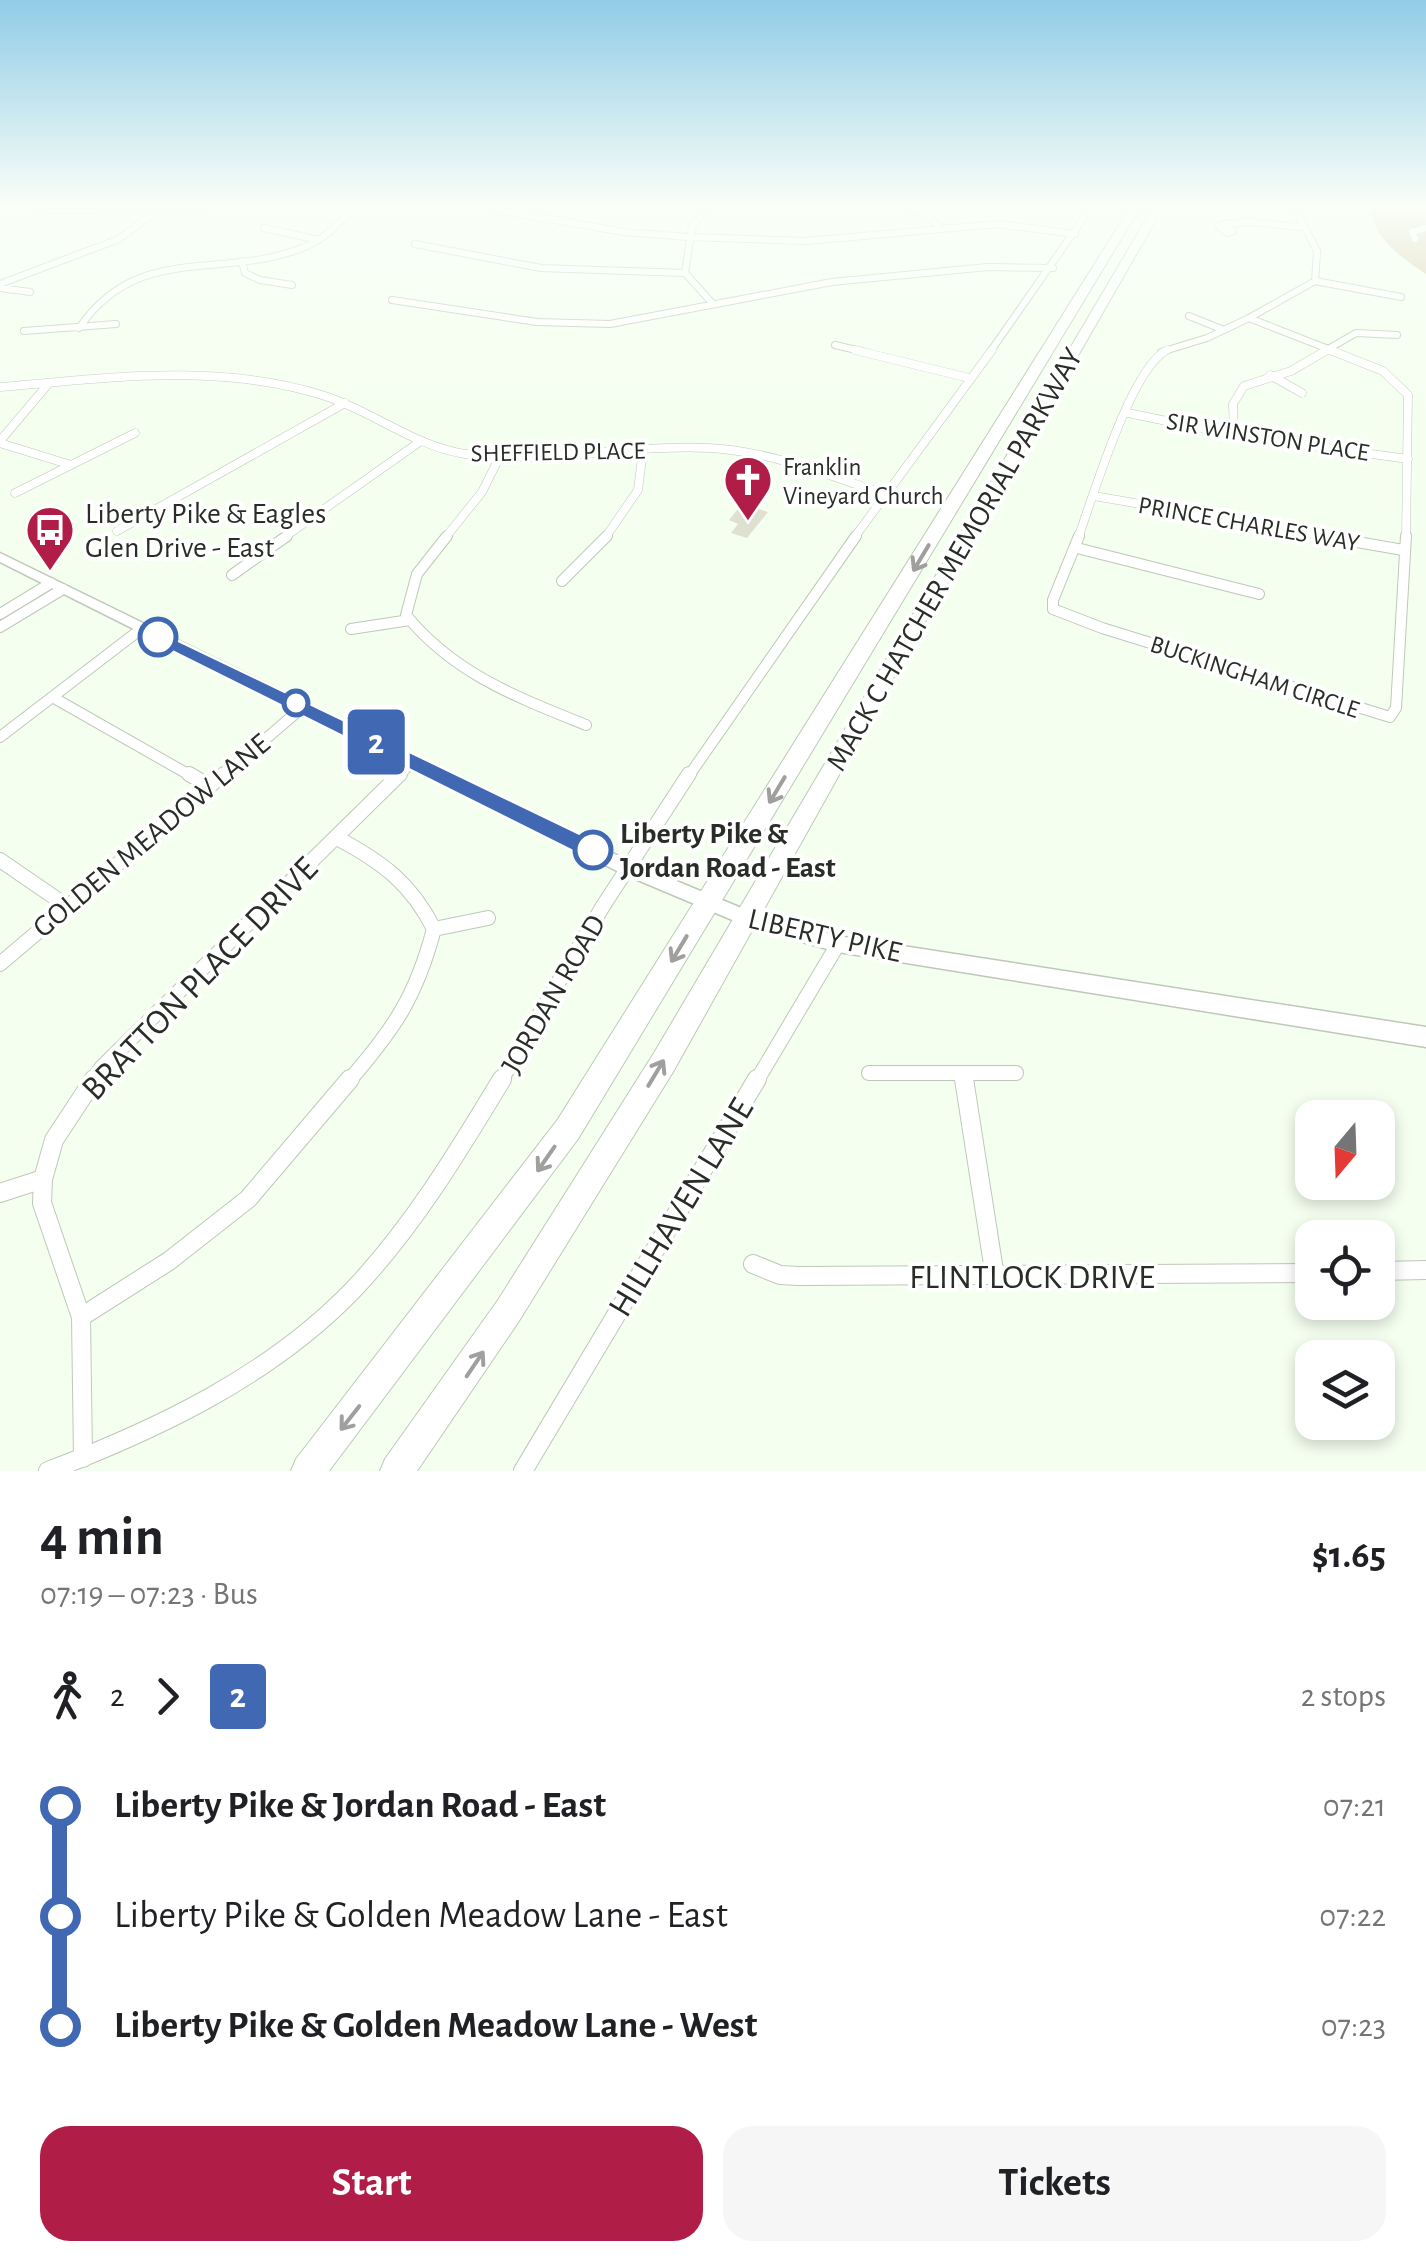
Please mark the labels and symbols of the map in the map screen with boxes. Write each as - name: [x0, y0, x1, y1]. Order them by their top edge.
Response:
- street label: MACK C HATCHER MEMORIAL PARKWAY: [821, 343, 1089, 776]
- street label: SIR WINSTON PLACE: [1165, 409, 1371, 466]
- street label: SHEFFIELD PLACE: [471, 438, 646, 467]
- church icon: Franklin Vineyard Church: [722, 454, 774, 522]
- place label: Franklin Vineyard Church: [783, 455, 943, 509]
- street label: PRINCE CHARLES WAY: [1136, 493, 1361, 556]
- place label: Liberty Pike & Eagles Glen Drive - East: [85, 499, 326, 563]
- bus stop icon: Liberty Pike & Eagles Glen Drive - East: [24, 504, 76, 572]
- one-way arrow: [911, 543, 931, 572]
- unlabelled marker: [139, 618, 177, 656]
- street label: BUCKINGHAM CIRCLE: [1147, 632, 1362, 723]
- unlabelled marker: [283, 690, 309, 716]
- line badge: 2: [344, 710, 408, 774]
- street label: GOLDEN MEADOW LANE: [28, 728, 276, 943]
- one-way arrow: [767, 775, 787, 804]
- place label: Liberty Pike & Jordan Road - East: [620, 819, 836, 883]
- marker: Liberty Pike & Jordan Road - East: [574, 831, 612, 869]
- street label: BRATTON PLACE DRIVE: [76, 851, 325, 1107]
- street label: LIBERTY PIKE: [745, 904, 904, 968]
- street label: JORDAN ROAD: [496, 910, 611, 1079]
- one-way arrow: [669, 934, 689, 963]
- one-way arrow: [646, 1060, 666, 1088]
- street label: HILLHAVEN LANE: [602, 1092, 760, 1323]
- north arrow: [1295, 1100, 1395, 1200]
- one-way arrow: [536, 1144, 557, 1172]
- street label: FLINTLOCK DRIVE: [909, 1260, 1155, 1295]
- one-way arrow: [464, 1350, 485, 1378]
- one-way arrow: [340, 1404, 361, 1431]

